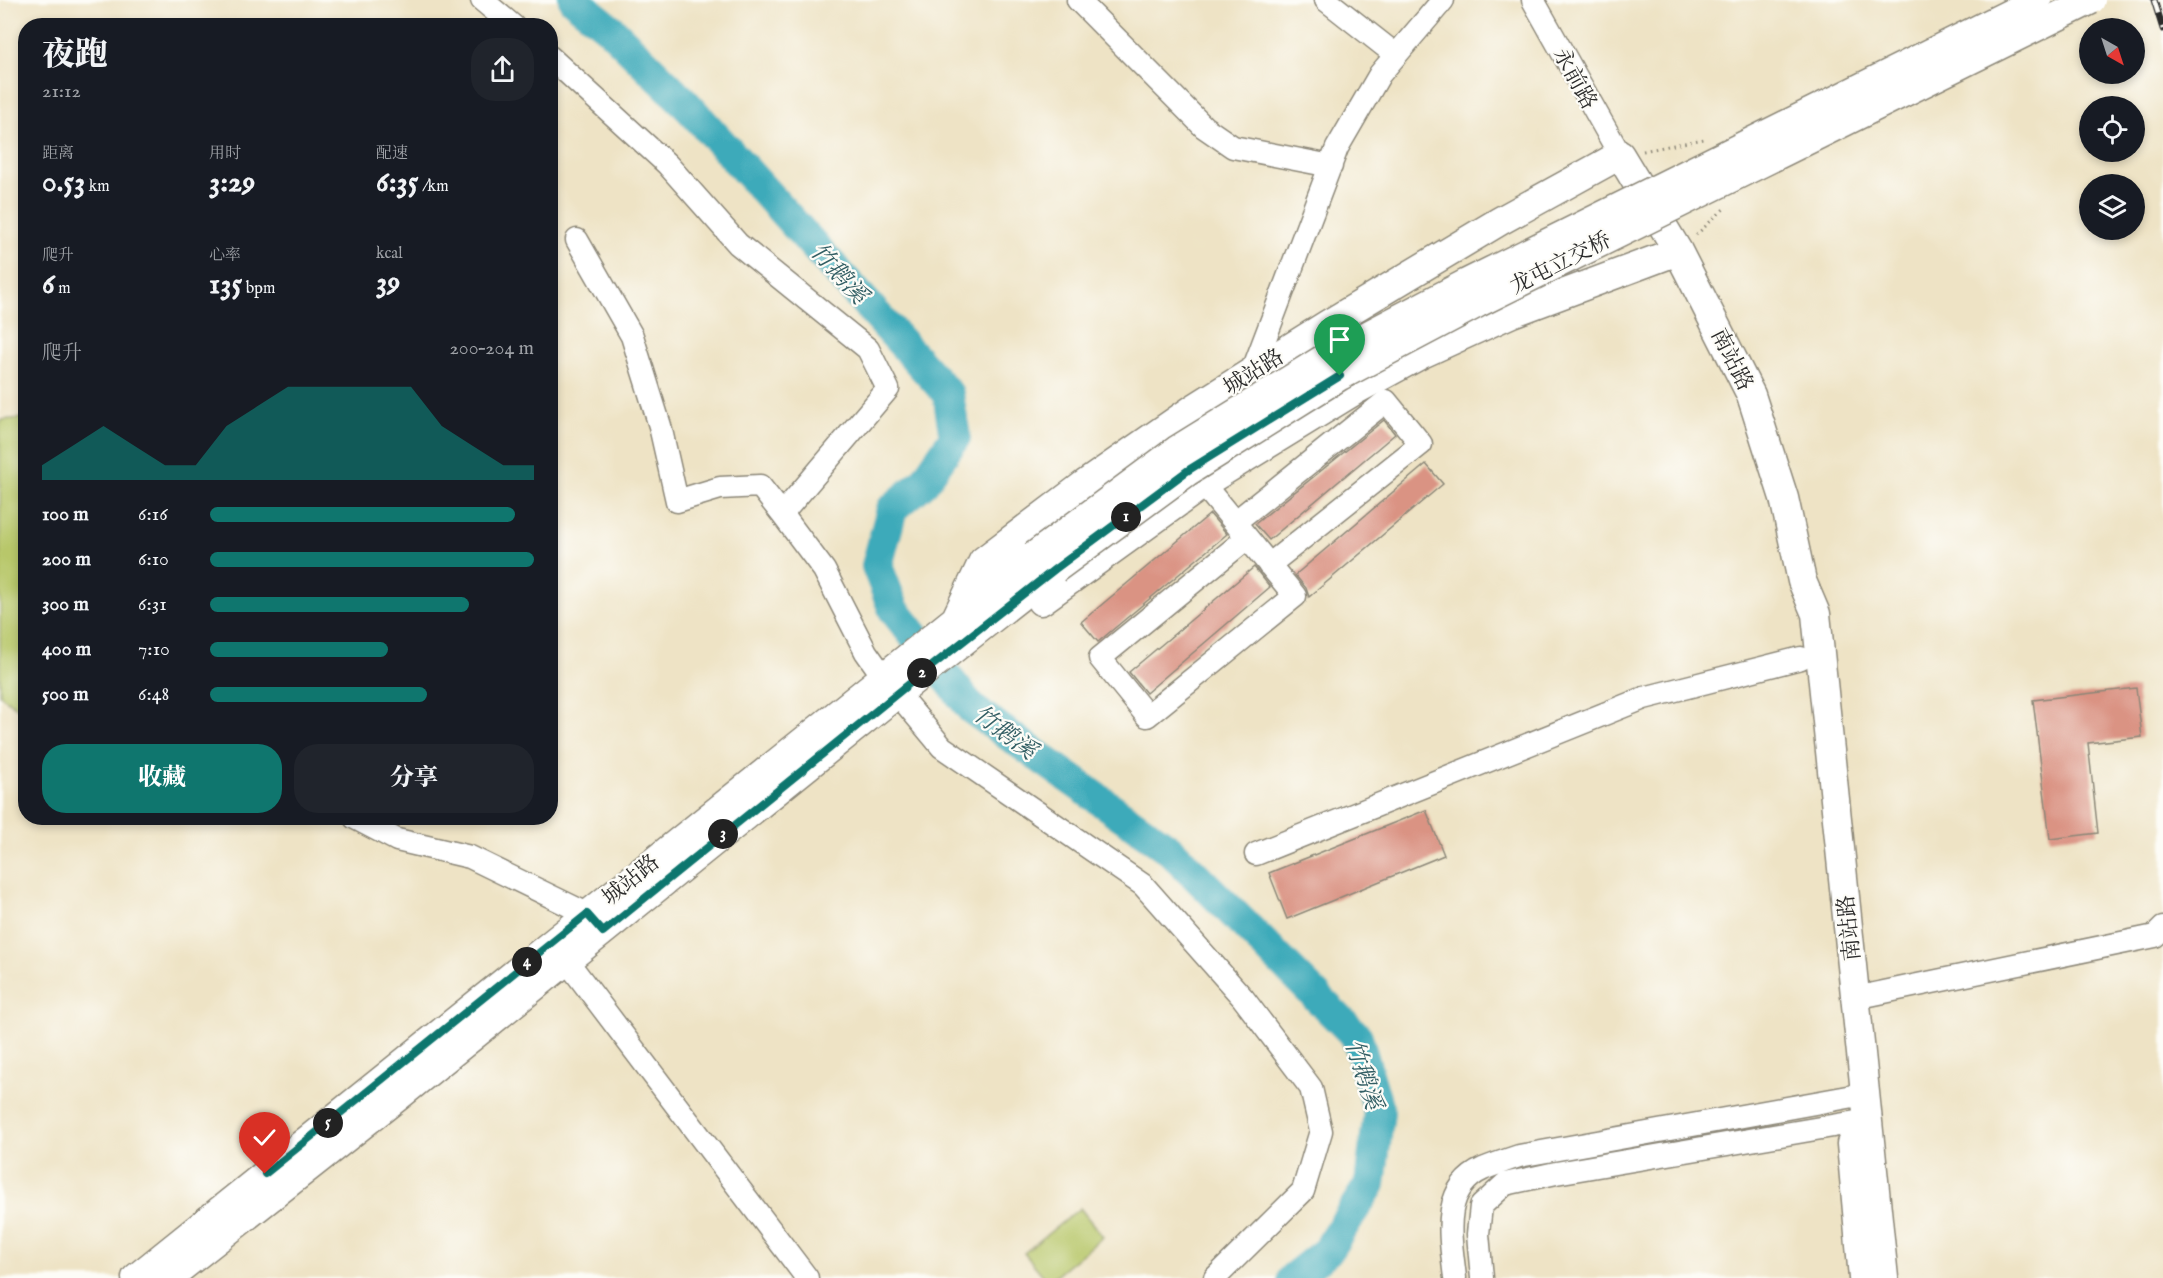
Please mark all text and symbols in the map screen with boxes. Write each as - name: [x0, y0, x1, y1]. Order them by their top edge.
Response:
- north arrow: [2079, 18, 2145, 84]
- map controls: [2079, 18, 2145, 240]
- text: 夜跑: [42, 35, 108, 77]
- button: share: [471, 38, 534, 101]
- street label: 永前路: [1546, 43, 1602, 115]
- text: 21:12: [42, 79, 81, 104]
- button: locate: [2079, 96, 2145, 162]
- text: 距离: [42, 144, 74, 164]
- text: 用时: [209, 144, 241, 164]
- text: 配速: [376, 144, 408, 164]
- text: 0.53: [42, 164, 85, 202]
- text: 3:29: [209, 164, 255, 202]
- text: 6:35: [376, 164, 419, 202]
- button: layers: [2079, 174, 2145, 240]
- text: km: [85, 177, 110, 197]
- text: /km: [419, 177, 449, 197]
- street label: 龙屯立交桥: [1506, 226, 1616, 301]
- water label: 竹鹅溪: [802, 237, 876, 313]
- text: kcal: [376, 244, 403, 264]
- text: 爬升: [42, 246, 74, 266]
- text: 心率: [209, 246, 241, 266]
- text: 39: [376, 264, 400, 302]
- text: 6: [42, 266, 55, 304]
- text: 135: [209, 266, 242, 304]
- text: m: [55, 279, 71, 299]
- text: bpm: [242, 279, 275, 299]
- pin: [1314, 314, 1365, 376]
- icon: arrive: [1323, 323, 1356, 356]
- street label: 南站路: [1704, 324, 1759, 396]
- text: 200–204 m: [449, 336, 534, 361]
- text: 爬升: [42, 341, 82, 366]
- street label: 城站路: [1219, 343, 1289, 402]
- text: 100 m: [42, 502, 89, 527]
- text: 6:16: [138, 502, 168, 527]
- pin: 1: [1111, 502, 1141, 532]
- text: 1: [1123, 507, 1129, 527]
- text: 200 m: [42, 547, 91, 572]
- text: 6:10: [138, 547, 169, 572]
- text: 300 m: [42, 592, 89, 617]
- text: 6:31: [138, 592, 167, 617]
- text: 400 m: [42, 637, 91, 662]
- text: 7:10: [138, 637, 170, 662]
- pin: 2: [907, 658, 937, 688]
- text: 2: [918, 663, 926, 683]
- text: 500 m: [42, 682, 89, 707]
- text: 6:48: [138, 682, 169, 707]
- water label: 竹鹅溪: [966, 699, 1045, 769]
- button: 收藏: [42, 744, 282, 813]
- button: 分享: [294, 744, 534, 813]
- pin: 3: [708, 819, 738, 849]
- text: 3: [720, 824, 726, 844]
- street label: 城站路: [597, 849, 666, 912]
- street label: 南站路: [1833, 894, 1867, 962]
- pin: 4: [512, 947, 542, 977]
- text: 4: [523, 952, 531, 972]
- water label: 竹鹅溪: [1337, 1035, 1389, 1116]
- pin: 5: [313, 1108, 343, 1138]
- pin: [239, 1112, 290, 1174]
- text: 5: [325, 1113, 331, 1133]
- icon: check: [248, 1121, 281, 1154]

